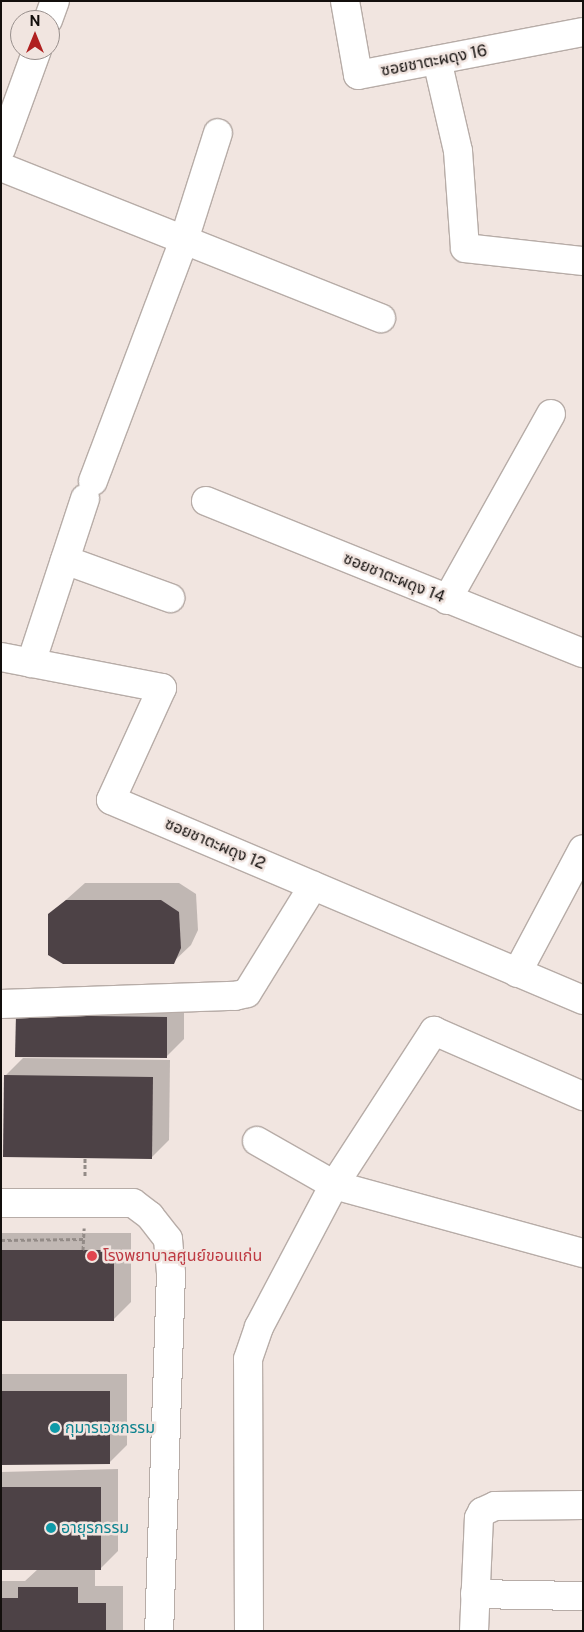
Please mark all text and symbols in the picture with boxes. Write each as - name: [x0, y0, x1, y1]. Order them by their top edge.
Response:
- north arrow: [10, 10, 60, 60]
- text: N: [30, 13, 40, 29]
- street label: ซอยชาตะผดุง 16: [379, 41, 489, 81]
- street label: ซอยชาตะผดุง 14: [340, 549, 448, 607]
- street label: ซอยชาตะผดุง 12: [162, 814, 268, 874]
- place label: โรงพยาบาลศูนย์ขอนแก่น: [103, 1246, 262, 1266]
- marker: โรงพยาบาลศูนย์ขอนแก่น: [85, 1249, 99, 1263]
- place label: กุมารเวชกรรม: [65, 1418, 155, 1438]
- marker: กุมารเวชกรรม: [49, 1422, 61, 1434]
- place label: อายุรกรรม: [61, 1518, 129, 1538]
- marker: อายุรกรรม: [45, 1522, 57, 1534]

